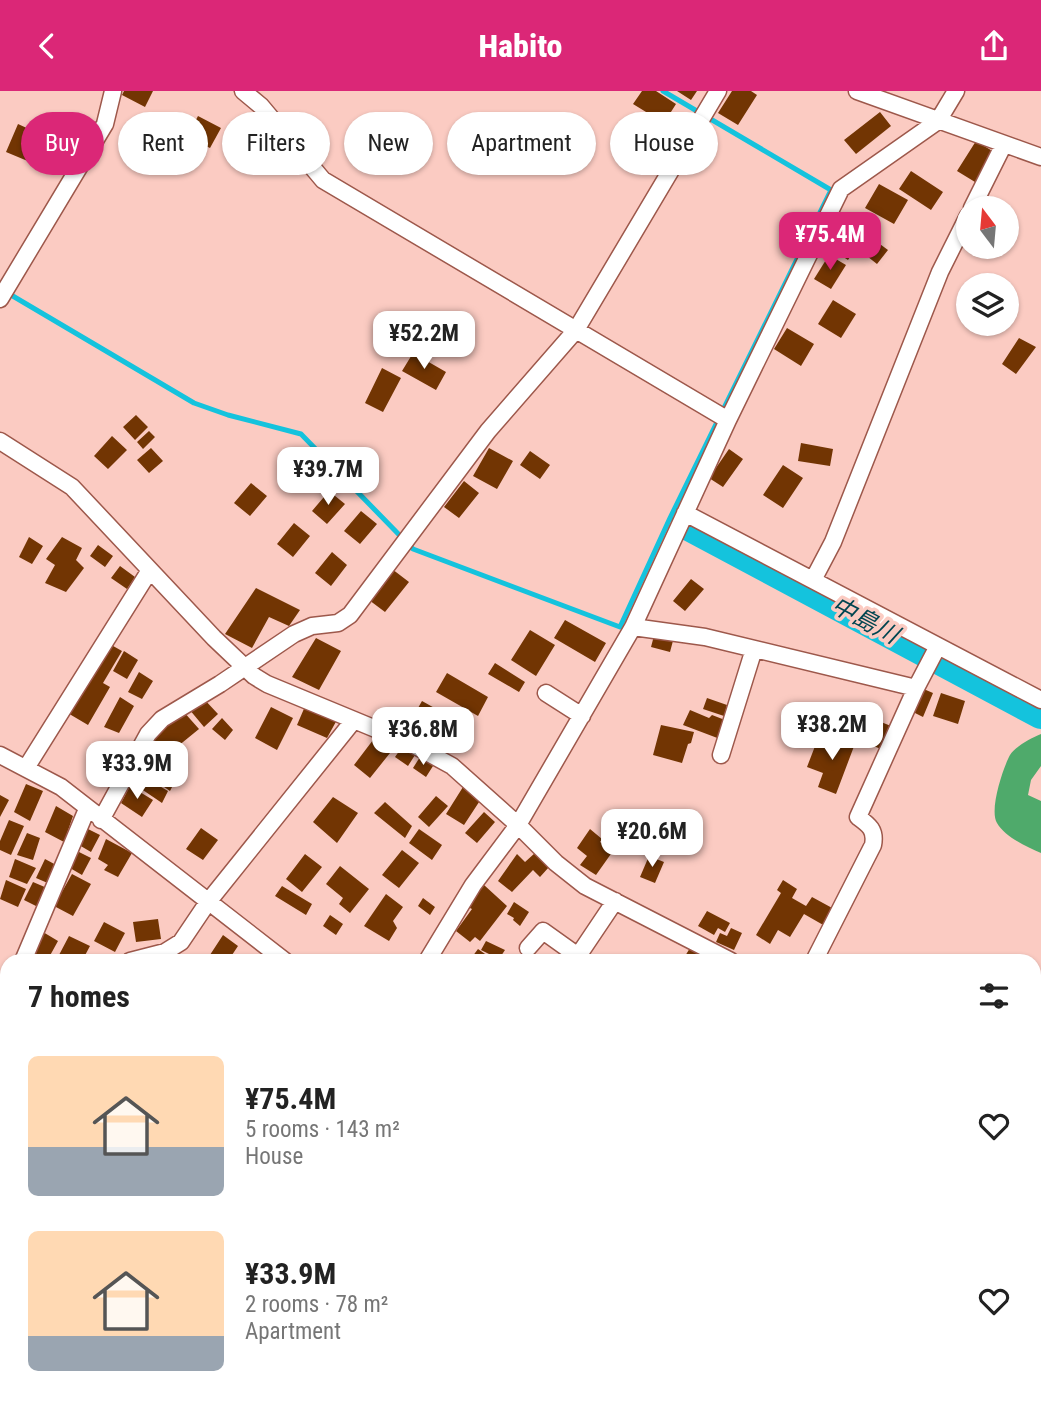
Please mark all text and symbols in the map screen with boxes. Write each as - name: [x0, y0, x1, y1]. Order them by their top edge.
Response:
- icon: back: [28, 27, 66, 65]
- text: Habito: [479, 27, 562, 65]
- icon: share: [975, 27, 1013, 65]
- chip: Buy: [21, 112, 104, 175]
- chip: Rent: [118, 112, 208, 175]
- chip: Filters: [222, 112, 330, 175]
- chip: New: [344, 112, 433, 175]
- chip: Apartment: [447, 112, 596, 175]
- chip: House: [610, 112, 718, 175]
- north arrow: [956, 196, 1018, 259]
- map controls: [956, 196, 1019, 336]
- pin: ¥75.4M: [773, 213, 887, 272]
- text: ¥75.4M: [795, 221, 865, 248]
- button: layers: [956, 273, 1019, 336]
- pin: ¥52.2M: [367, 311, 481, 371]
- text: ¥52.2M: [389, 320, 459, 347]
- pin: ¥39.7M: [271, 447, 385, 507]
- text: ¥39.7M: [293, 456, 363, 483]
- water label: 中島川: [827, 591, 906, 651]
- pin: ¥38.2M: [775, 703, 889, 762]
- pin: ¥36.8M: [366, 707, 480, 767]
- text: ¥38.2M: [797, 711, 867, 738]
- text: ¥36.8M: [388, 716, 458, 743]
- pin: ¥33.9M: [80, 741, 194, 801]
- text: ¥33.9M: [102, 750, 172, 777]
- pin: ¥20.6M: [595, 809, 709, 869]
- text: ¥20.6M: [617, 818, 687, 845]
- icon: filters: [975, 977, 1013, 1015]
- text: 7 homes: [28, 979, 130, 1014]
- text: ¥75.4M: [245, 1081, 336, 1116]
- icon: home: [84, 1084, 168, 1168]
- icon: heart: [975, 1107, 1013, 1145]
- text: 5 rooms · 143 m²: [245, 1116, 400, 1143]
- text: House: [245, 1143, 303, 1170]
- text: ¥33.9M: [245, 1256, 336, 1291]
- icon: home: [84, 1259, 168, 1343]
- icon: heart: [975, 1282, 1013, 1320]
- text: 2 rooms · 78 m²: [245, 1291, 388, 1318]
- text: Apartment: [245, 1318, 341, 1345]

